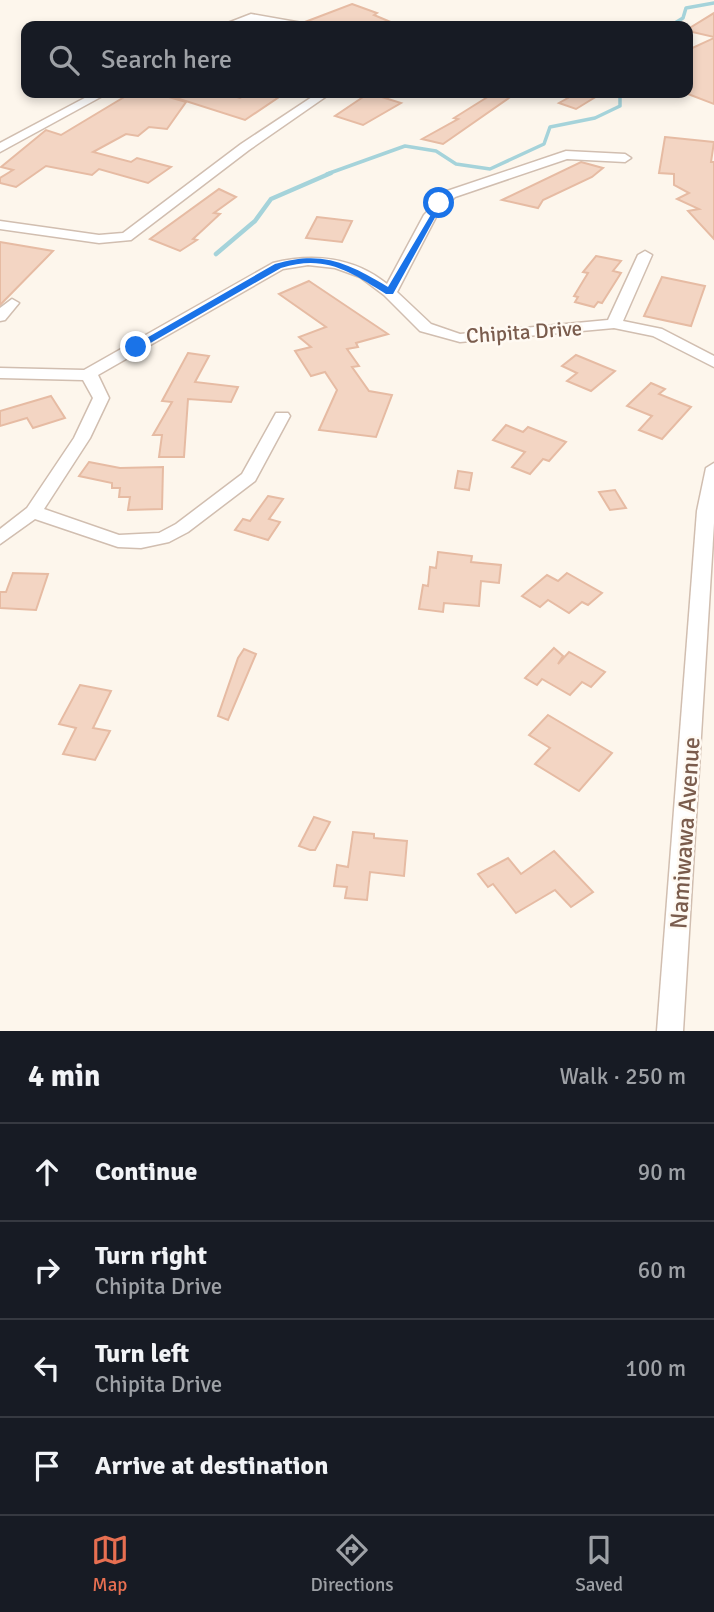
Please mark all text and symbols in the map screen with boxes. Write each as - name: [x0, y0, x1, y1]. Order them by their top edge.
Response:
- search box: [21, 21, 693, 98]
- icon: search: [45, 41, 83, 79]
- text: Search here: [101, 44, 232, 76]
- route start: [423, 187, 454, 218]
- street label: Chipita Drive: [465, 315, 583, 349]
- route end: [120, 331, 151, 362]
- street label: Namiwawa Avenue: [663, 736, 707, 930]
- text: 4 min: [28, 1058, 100, 1095]
- text: Walk · 250 m: [560, 1062, 686, 1091]
- icon: ahead: [28, 1153, 66, 1191]
- text: Continue: [95, 1156, 197, 1188]
- text: 90 m: [638, 1158, 686, 1187]
- text: Turn right: [95, 1240, 207, 1272]
- icon: right: [28, 1251, 66, 1289]
- text: 60 m: [638, 1256, 686, 1285]
- text: Chipita Drive: [95, 1272, 222, 1301]
- text: Turn left: [95, 1338, 189, 1370]
- icon: left: [28, 1349, 66, 1387]
- text: 100 m: [625, 1354, 686, 1383]
- text: Chipita Drive: [95, 1370, 222, 1399]
- icon: arrive: [28, 1447, 66, 1485]
- text: Arrive at destination: [95, 1450, 328, 1482]
- tab: Map: [91, 1531, 129, 1597]
- tab: Directions: [311, 1531, 394, 1597]
- tab: Saved: [575, 1531, 623, 1597]

